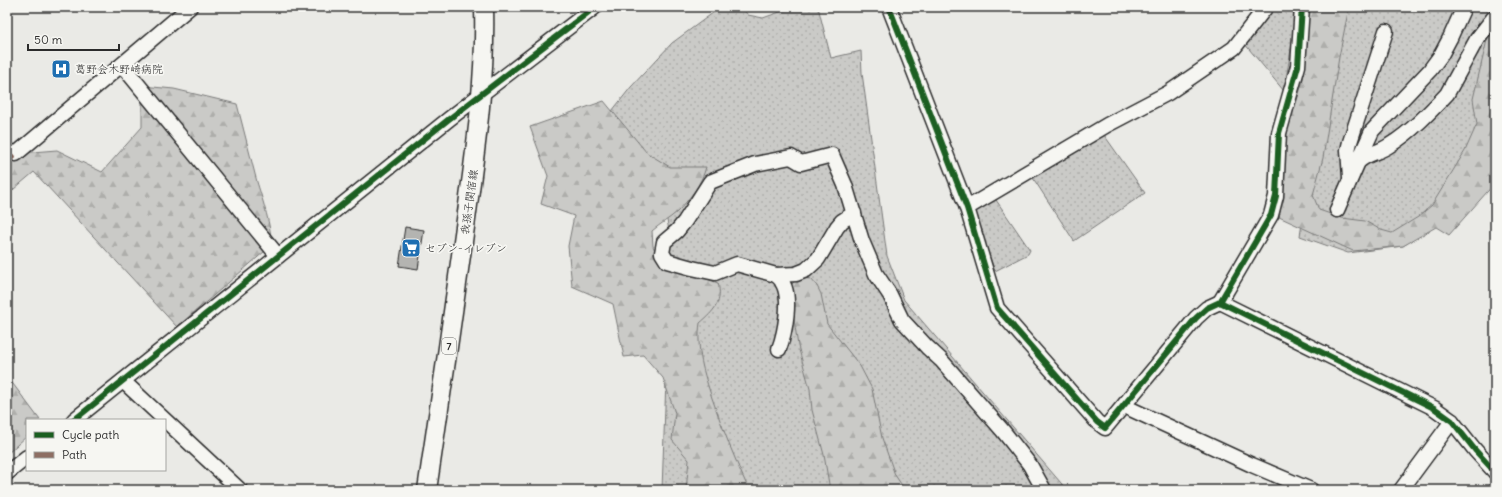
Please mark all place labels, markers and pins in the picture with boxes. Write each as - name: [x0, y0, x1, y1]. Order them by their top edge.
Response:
- hospital icon: 葛野会木野崎病院: [50, 58, 72, 80]
- place label: 葛野会木野崎病院: [75, 62, 163, 76]
- supermarket icon: セブン-イレブン: [400, 237, 422, 259]
- place label: セブン-イレブン: [425, 241, 507, 255]

